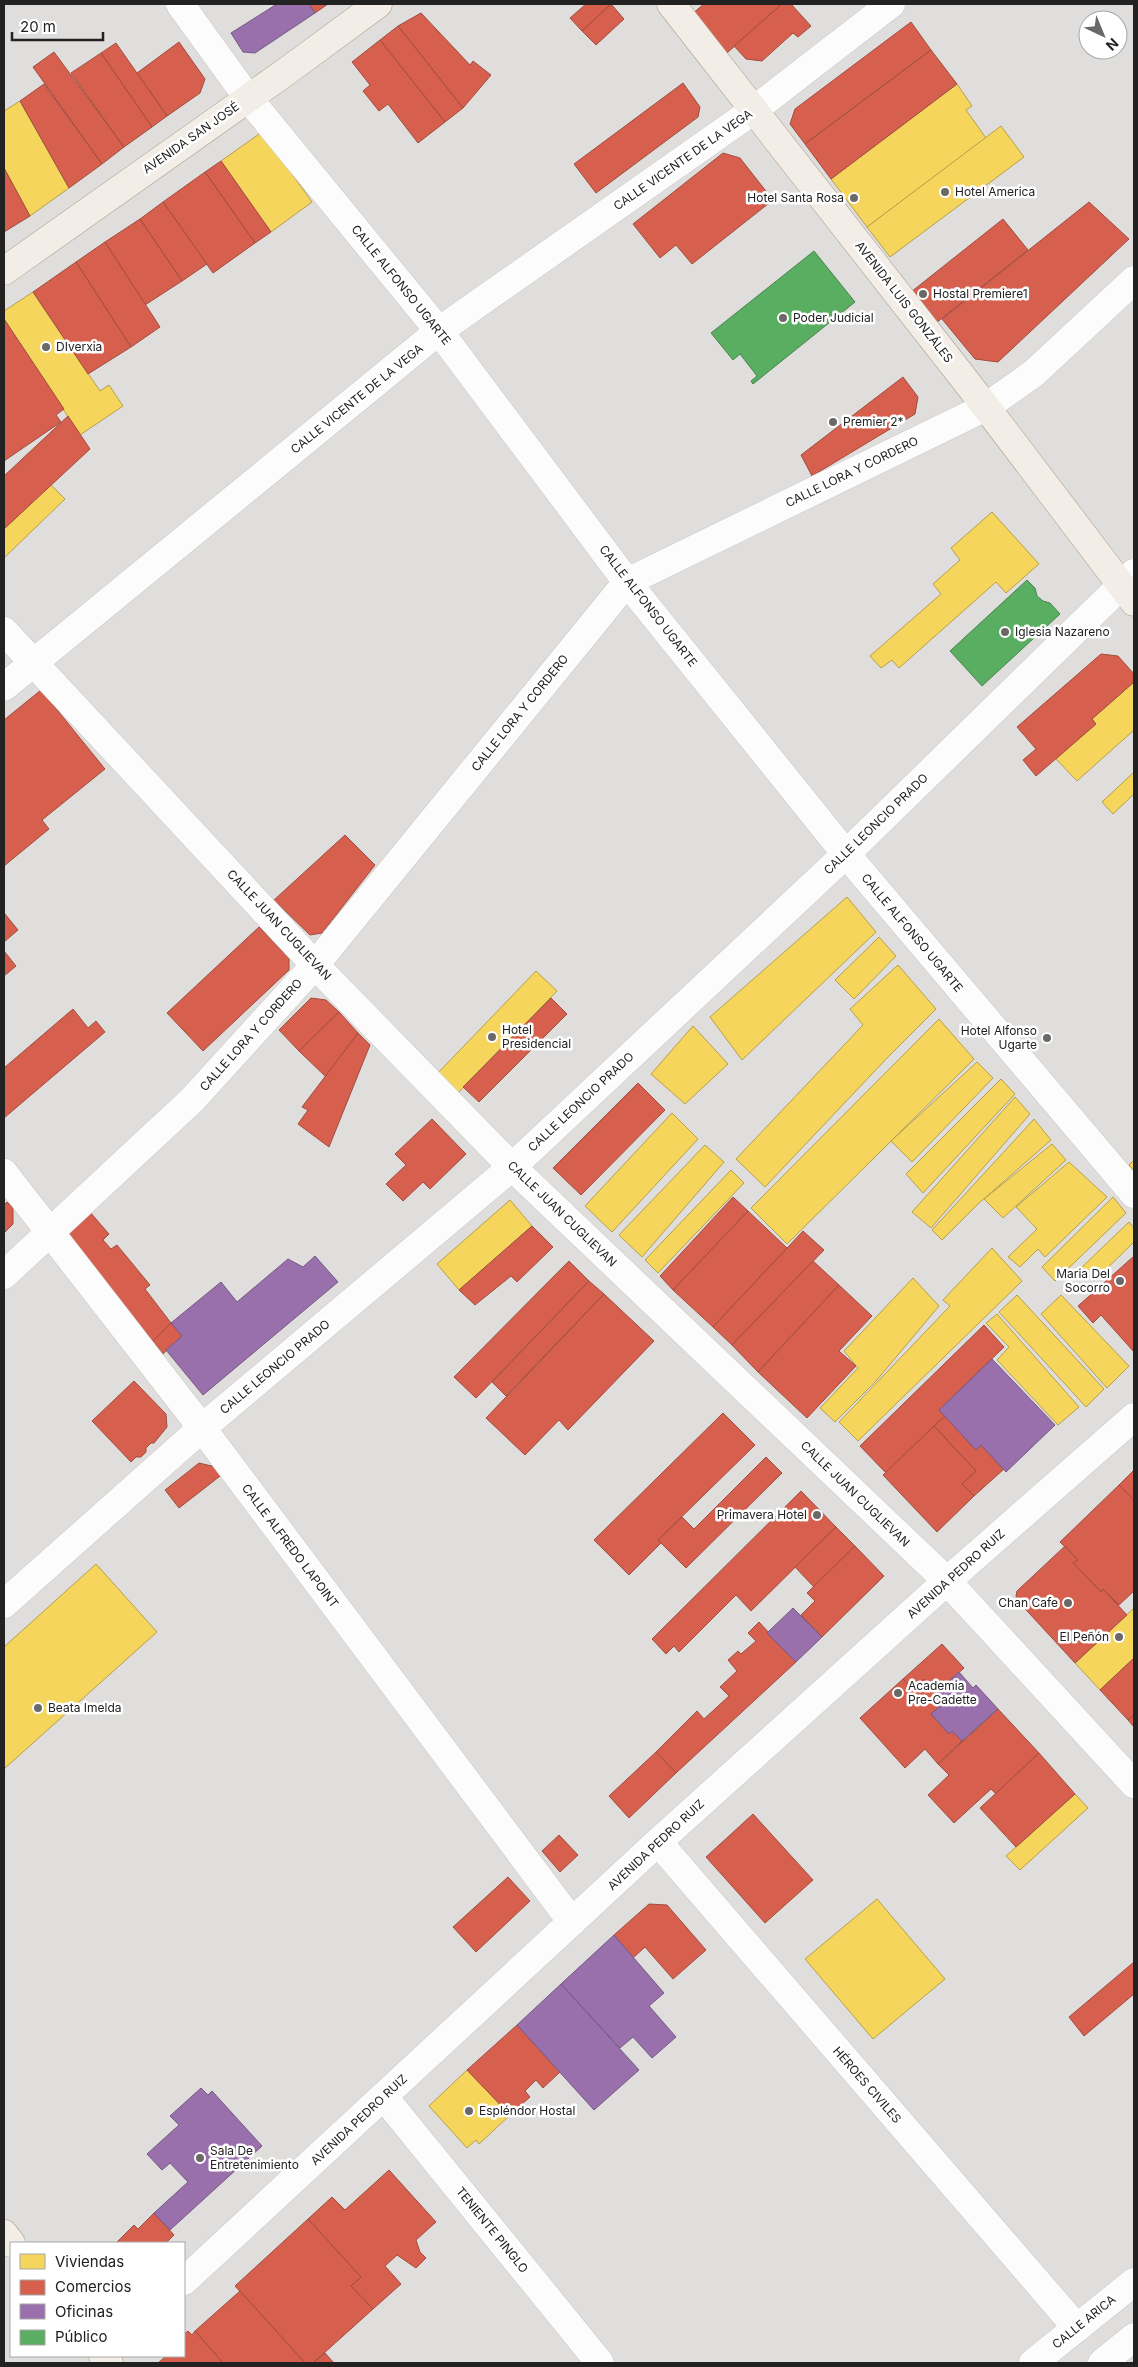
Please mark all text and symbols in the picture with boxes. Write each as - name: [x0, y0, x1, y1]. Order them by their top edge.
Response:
- scale bar: [12, 10, 104, 42]
- north arrow: [1078, 10, 1128, 60]
- text: 20 m: [20, 17, 56, 36]
- text: N: [1103, 35, 1122, 55]
- street label: AVENIDA SAN JOSÉ: [140, 99, 242, 177]
- street label: CALLE VICENTE DE LA VEGA: [610, 106, 755, 213]
- place label: Hotel America: [955, 184, 1035, 199]
- marker: Hotel America: [939, 186, 951, 198]
- place label: Hotel Santa Rosa: [747, 190, 844, 205]
- marker: Hotel Santa Rosa: [848, 192, 860, 204]
- street label: CALLE ALFONSO UGARTE: [348, 222, 454, 348]
- street label: AVENIDA LUIS GONZÁLES: [852, 238, 957, 366]
- place label: Hostal Premiere1: [933, 286, 1028, 301]
- marker: Hostal Premiere1: [917, 288, 929, 300]
- place label: Poder Judicial: [793, 310, 874, 325]
- marker: Poder Judicial: [777, 312, 789, 324]
- place label: DIverxia: [56, 339, 102, 354]
- marker: DIverxia: [40, 341, 52, 353]
- street label: CALLE VICENTE DE LA VEGA: [287, 341, 426, 457]
- place label: Premier 2*: [843, 414, 904, 429]
- marker: Premier 2*: [827, 416, 839, 428]
- street label: CALLE LORA Y CORDERO: [783, 433, 921, 510]
- street label: CALLE ALFONSO UGARTE: [596, 542, 701, 669]
- place label: Iglesia Nazareno: [1015, 624, 1110, 639]
- marker: Iglesia Nazareno: [999, 626, 1011, 638]
- street label: CALLE LORA Y CORDERO: [468, 651, 571, 774]
- street label: CALLE LEONCIO PRADO: [820, 770, 931, 877]
- street label: CALLE JUAN CUGLIEVAN: [224, 866, 335, 983]
- street label: CALLE ALFONSO UGARTE: [858, 870, 966, 995]
- street label: CALLE LORA Y CORDERO: [196, 975, 305, 1094]
- place label: Hotel Presidencial: [502, 1022, 571, 1051]
- place label: Hotel Alfonso Ugarte: [961, 1023, 1037, 1052]
- marker: Hotel Presidencial: [486, 1031, 498, 1043]
- marker: Hotel Alfonso Ugarte: [1041, 1032, 1053, 1044]
- street label: CALLE LEONCIO PRADO: [525, 1049, 637, 1155]
- street label: CALLE JUAN CUGLIEVAN: [505, 1158, 620, 1270]
- place label: Maria Del Socorro: [1056, 1266, 1110, 1295]
- marker: Maria Del Socorro: [1114, 1275, 1126, 1287]
- street label: CALLE LEONCIO PRADO: [217, 1316, 333, 1417]
- street label: CALLE JUAN CUGLIEVAN: [798, 1438, 913, 1550]
- street label: CALLE ALFREDO LAPOINT: [239, 1481, 342, 1611]
- place label: Primavera Hotel: [717, 1507, 807, 1522]
- marker: Primavera Hotel: [811, 1509, 823, 1521]
- street label: AVENIDA PEDRO RUIZ: [904, 1526, 1008, 1621]
- place label: Chan Cafe: [998, 1595, 1058, 1610]
- marker: Chan Cafe: [1062, 1597, 1074, 1609]
- place label: El Peñón: [1060, 1629, 1109, 1644]
- marker: El Peñón: [1113, 1631, 1125, 1643]
- place label: Academia Pre-Cadette: [908, 1678, 977, 1707]
- marker: Academia Pre-Cadette: [892, 1687, 904, 1699]
- place label: Beata Imelda: [48, 1700, 122, 1715]
- marker: Beata Imelda: [32, 1702, 44, 1714]
- street label: AVENIDA PEDRO RUIZ: [604, 1796, 707, 1893]
- street label: HÉROES CIVILES: [830, 2043, 905, 2126]
- street label: AVENIDA PEDRO RUIZ: [307, 2071, 410, 2168]
- place label: Espléndor Hostal: [479, 2103, 575, 2118]
- marker: Espléndor Hostal: [463, 2105, 475, 2117]
- place label: Sala De Entretenimiento: [210, 2143, 299, 2172]
- marker: Sala De Entretenimiento: [194, 2152, 206, 2164]
- street label: TENIENTE PINGLO: [453, 2184, 532, 2276]
- legend: [10, 2242, 185, 2357]
- text: Viviendas: [55, 2252, 124, 2271]
- text: Comercios: [55, 2277, 131, 2296]
- street label: CALLE ARICA: [1049, 2292, 1118, 2352]
- text: Oficinas: [55, 2302, 113, 2321]
- text: Público: [55, 2327, 107, 2346]

